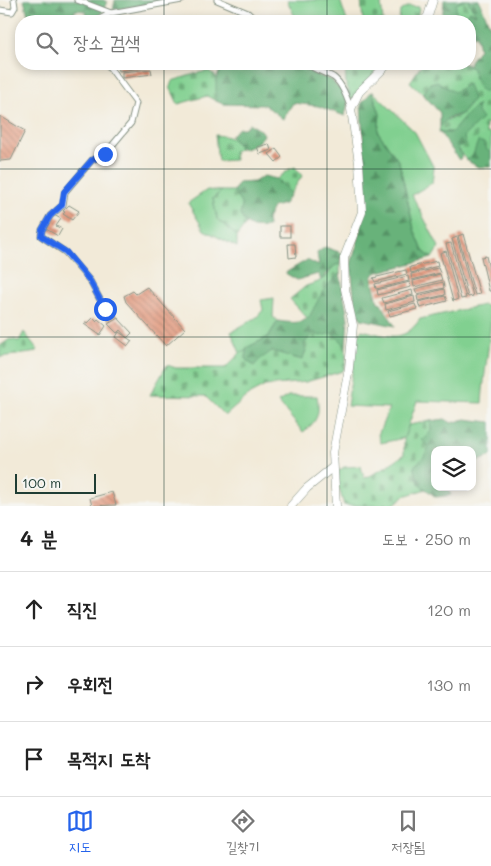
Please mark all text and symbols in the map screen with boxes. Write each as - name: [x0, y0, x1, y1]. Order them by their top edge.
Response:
- search box: [15, 15, 476, 70]
- icon: search: [33, 29, 61, 57]
- text: 장소 검색: [73, 29, 140, 54]
- route end: [94, 143, 117, 166]
- route start: [94, 298, 117, 321]
- map controls: [431, 446, 476, 491]
- button: layers: [431, 446, 476, 491]
- scale bar: [15, 471, 96, 494]
- text: 100 m: [22, 473, 61, 492]
- text: 4 분: [20, 524, 58, 551]
- text: 도보 · 250 m: [382, 528, 471, 549]
- icon: ahead: [20, 595, 48, 623]
- text: 직진: [67, 596, 98, 621]
- text: 120 m: [427, 599, 471, 620]
- icon: right: [20, 670, 48, 698]
- text: 우회전: [67, 671, 113, 696]
- text: 130 m: [427, 674, 471, 695]
- icon: arrive: [20, 745, 48, 773]
- text: 목적지 도착: [67, 746, 150, 771]
- tab: 지도: [66, 807, 94, 857]
- tab: 길찾기: [226, 807, 259, 857]
- tab: 저장됨: [391, 807, 425, 857]

